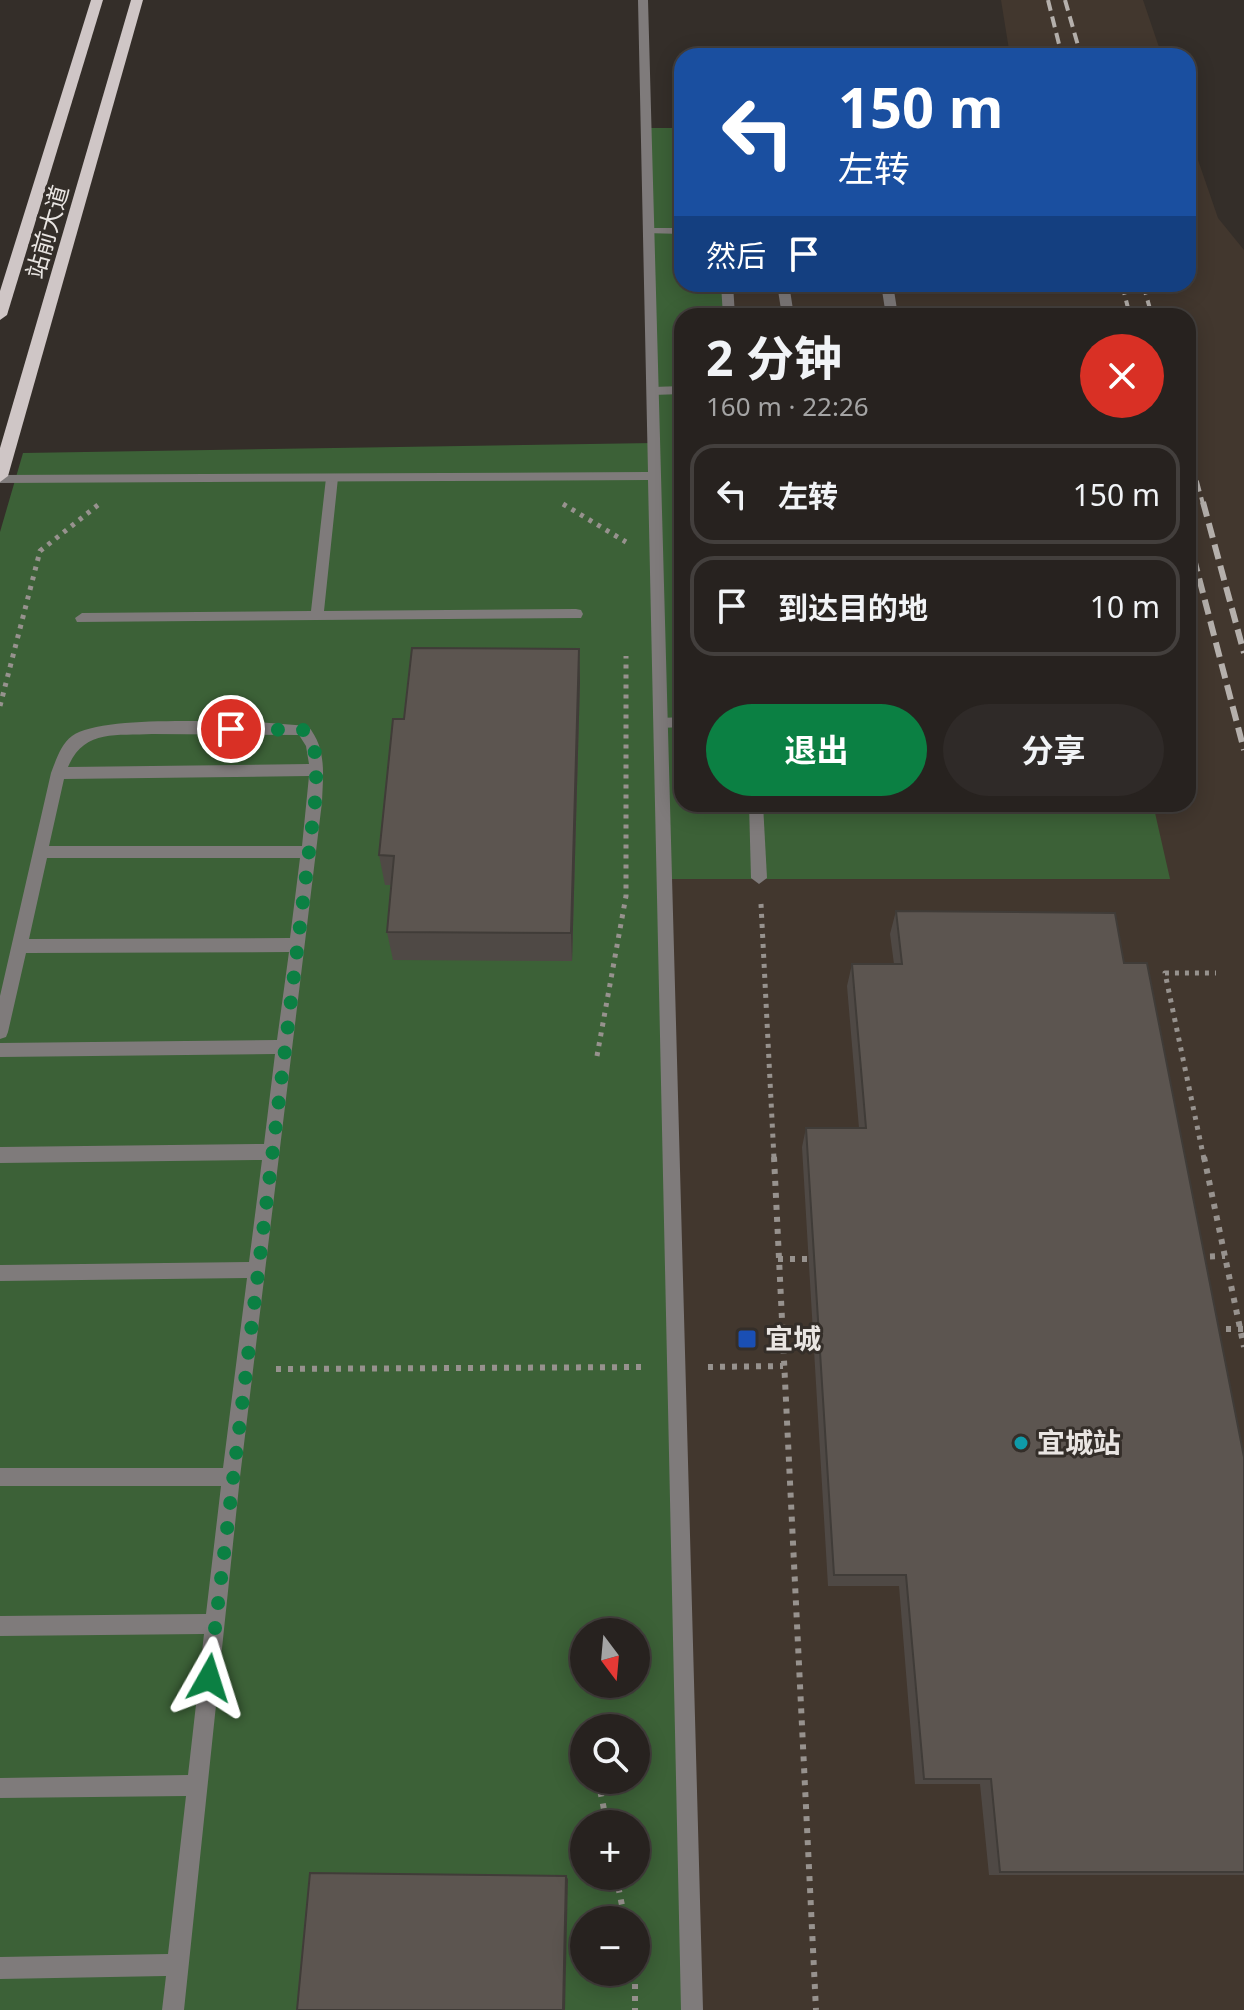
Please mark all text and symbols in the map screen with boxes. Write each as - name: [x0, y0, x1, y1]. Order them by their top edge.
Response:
- text: 150 m: [838, 68, 1003, 144]
- icon: left: [706, 80, 810, 184]
- text: 左转: [838, 144, 910, 193]
- street label: 站前大道: [17, 181, 76, 282]
- icon: arrive: [782, 232, 826, 276]
- text: 然后: [706, 235, 766, 276]
- text: 2 分钟: [706, 325, 842, 390]
- button: close: [1080, 334, 1164, 418]
- text: 160 m · 22:26: [706, 388, 869, 424]
- icon: left: [710, 472, 754, 516]
- text: 150 m: [1073, 474, 1160, 515]
- text: 左转: [778, 475, 838, 516]
- icon: arrive: [710, 584, 754, 628]
- text: 10 m: [1090, 586, 1160, 627]
- text: 到达目的地: [778, 587, 928, 628]
- pin: [197, 695, 265, 763]
- button: 退出: [706, 704, 927, 796]
- button: 分享: [943, 704, 1164, 796]
- icon: arrive: [209, 707, 253, 751]
- place label: 宜城: [765, 1319, 821, 1357]
- marker: 宜城: [736, 1328, 758, 1350]
- place label: 宜城站: [1037, 1423, 1121, 1461]
- marker: 宜城站: [1012, 1434, 1030, 1452]
- north arrow: [570, 1618, 650, 1698]
- map controls: [570, 1618, 650, 1986]
- position arrow: [167, 1636, 251, 1720]
- button: search: [570, 1714, 650, 1794]
- button: +: [570, 1810, 650, 1890]
- button: −: [570, 1906, 650, 1986]

